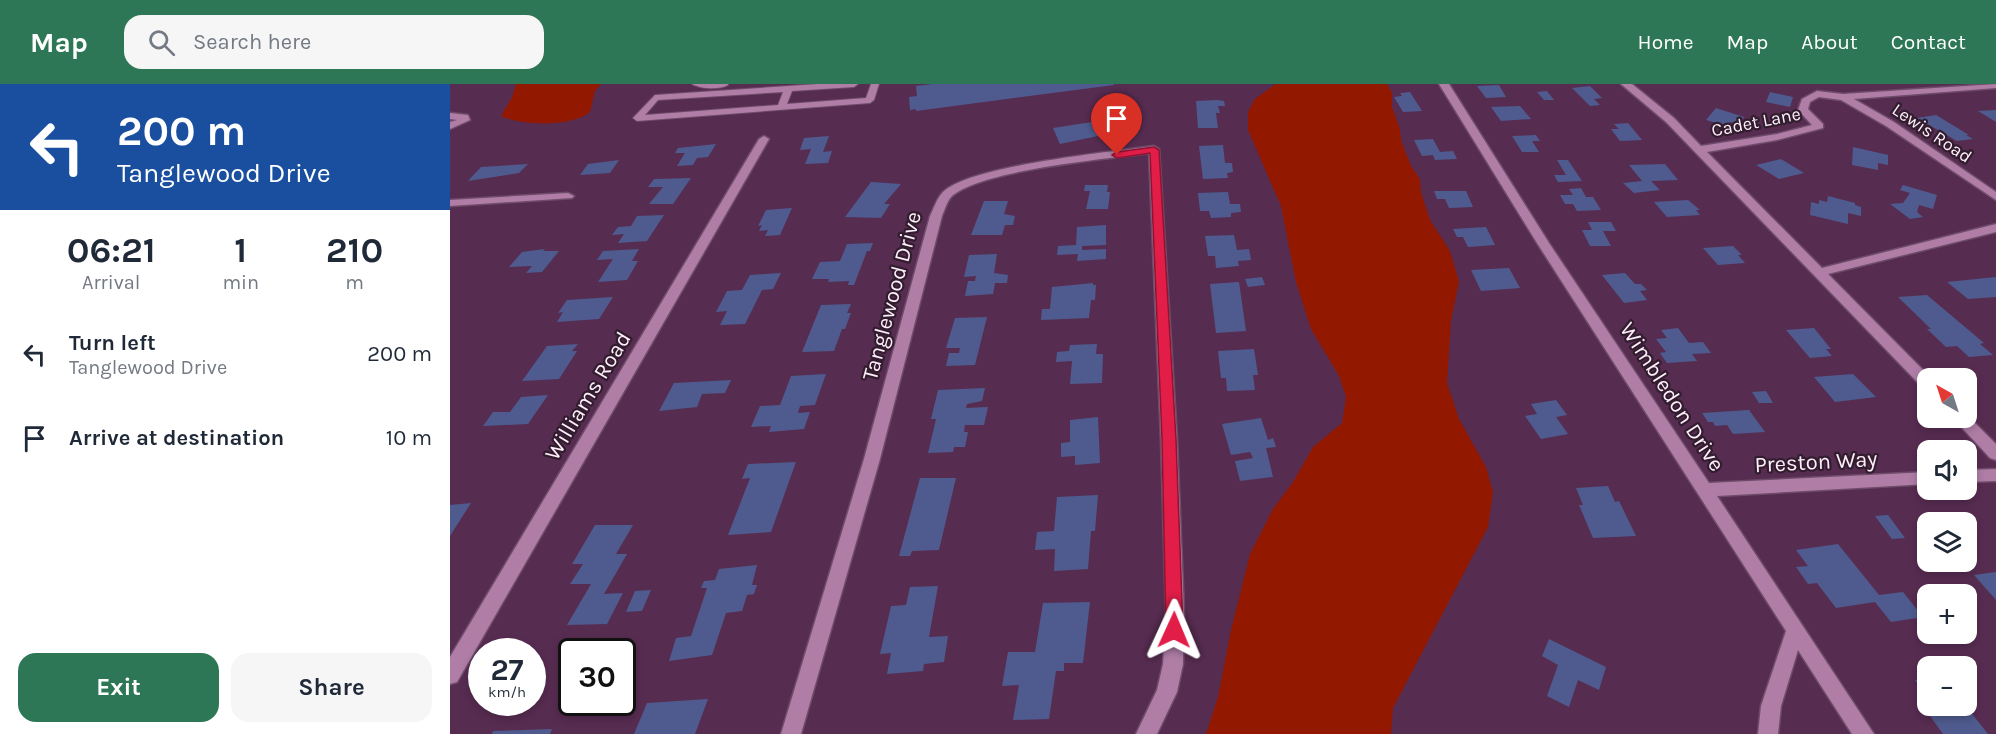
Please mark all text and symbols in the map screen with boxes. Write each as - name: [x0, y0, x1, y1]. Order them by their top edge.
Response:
- search box: [124, 15, 544, 69]
- text: Map: [30, 26, 88, 59]
- icon: search: [145, 26, 178, 59]
- text: Search here: [193, 29, 311, 55]
- text: Home: [1638, 30, 1694, 54]
- text: Map: [1727, 30, 1768, 54]
- text: About: [1801, 30, 1858, 54]
- text: Contact: [1891, 30, 1966, 54]
- pin: [1091, 93, 1142, 155]
- street label: Lewis Road: [1888, 98, 1976, 168]
- icon: arrive: [1100, 102, 1133, 135]
- street label: Cadet Lane: [1710, 103, 1802, 141]
- text: 200 m: [117, 106, 246, 156]
- icon: left: [18, 108, 96, 186]
- text: Tanglewood Drive: [117, 157, 331, 189]
- street label: Tanglewood Drive: [857, 209, 927, 383]
- text: 06:21: [67, 229, 156, 271]
- text: 1: [234, 229, 247, 271]
- text: 210: [326, 229, 383, 271]
- text: Arrival: [82, 271, 140, 294]
- text: min: [222, 271, 259, 294]
- text: m: [345, 271, 364, 294]
- street label: Wimbledon Drive: [1614, 318, 1730, 476]
- street label: Williams Road: [539, 327, 637, 465]
- text: Turn left: [69, 330, 156, 356]
- icon: left: [18, 338, 51, 371]
- text: 200 m: [367, 341, 432, 367]
- text: Tanglewood Drive: [69, 356, 227, 379]
- north arrow: [1917, 368, 1977, 428]
- map controls: [1917, 368, 1977, 716]
- icon: arrive: [18, 422, 51, 455]
- text: Arrive at destination: [69, 425, 284, 451]
- text: 10 m: [386, 425, 432, 451]
- button: sound: [1917, 440, 1977, 500]
- street label: Preston Way: [1754, 446, 1878, 478]
- button: layers: [1917, 512, 1977, 572]
- button: +: [1917, 584, 1977, 644]
- position arrow: [1142, 598, 1206, 662]
- speed limit sign: 30: [558, 638, 636, 716]
- text: 27: [490, 652, 524, 688]
- button: Exit: [18, 653, 219, 722]
- button: Share: [231, 653, 432, 722]
- button: −: [1917, 656, 1977, 716]
- text: km/h: [488, 683, 526, 701]

